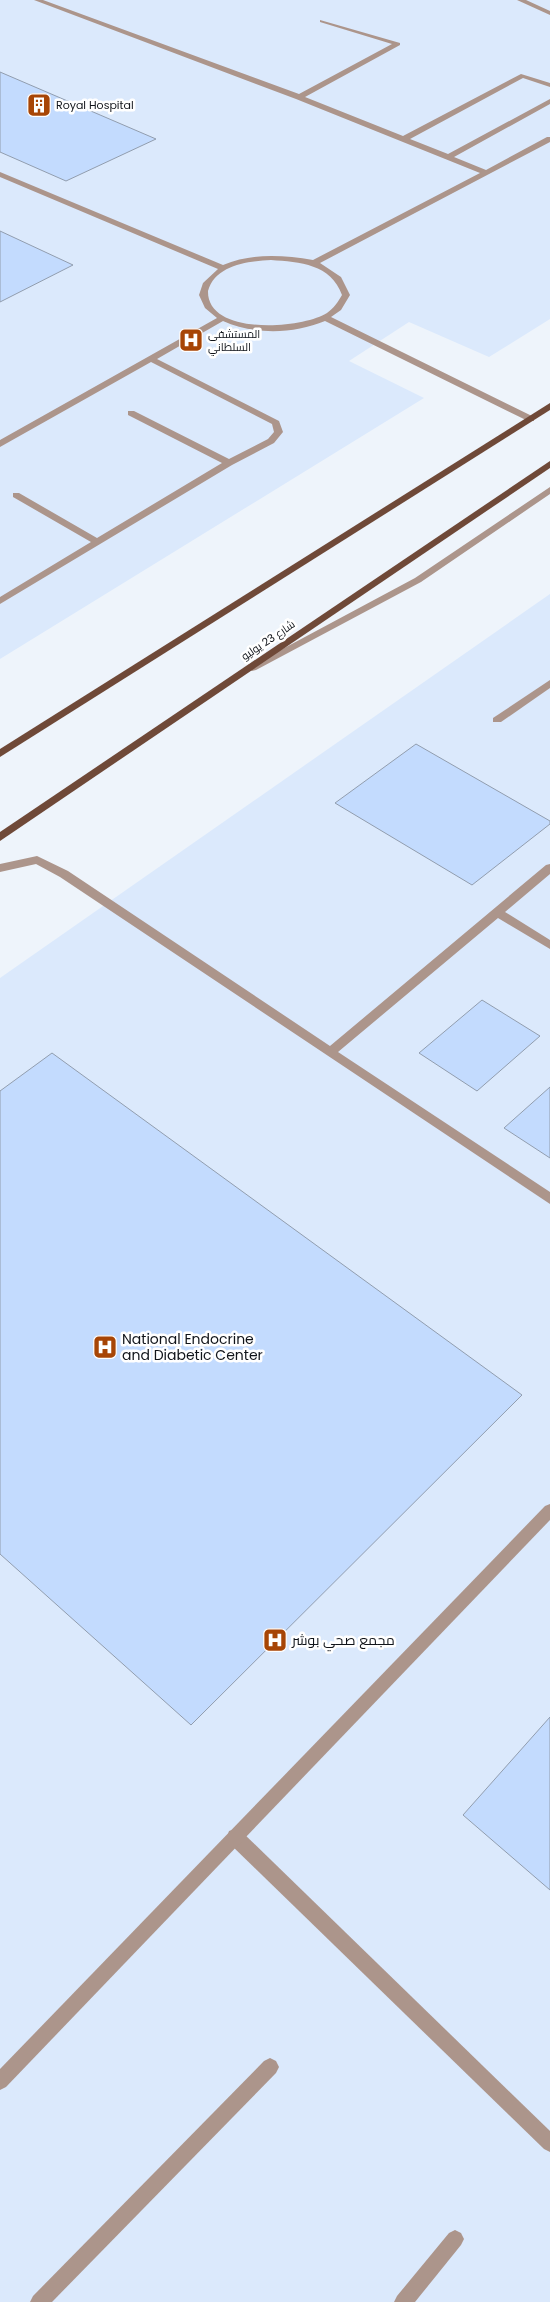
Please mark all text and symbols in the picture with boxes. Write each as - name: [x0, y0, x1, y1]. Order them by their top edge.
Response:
- building icon: Royal Hospital: [26, 92, 52, 118]
- place label: Royal Hospital: [56, 97, 134, 113]
- place label: المستشفى السلطاني: [208, 326, 260, 356]
- hospital icon: المستشفى السلطاني: [178, 327, 204, 353]
- street label: شارع 23 يوليو: [238, 616, 298, 664]
- place label: National Endocrine and Diabetic Center: [122, 1329, 263, 1365]
- hospital icon: National Endocrine and Diabetic Center: [92, 1334, 118, 1360]
- hospital icon: مجمع صحي بوشر: [262, 1627, 288, 1653]
- place label: مجمع صحي بوشر: [291, 1630, 395, 1652]

